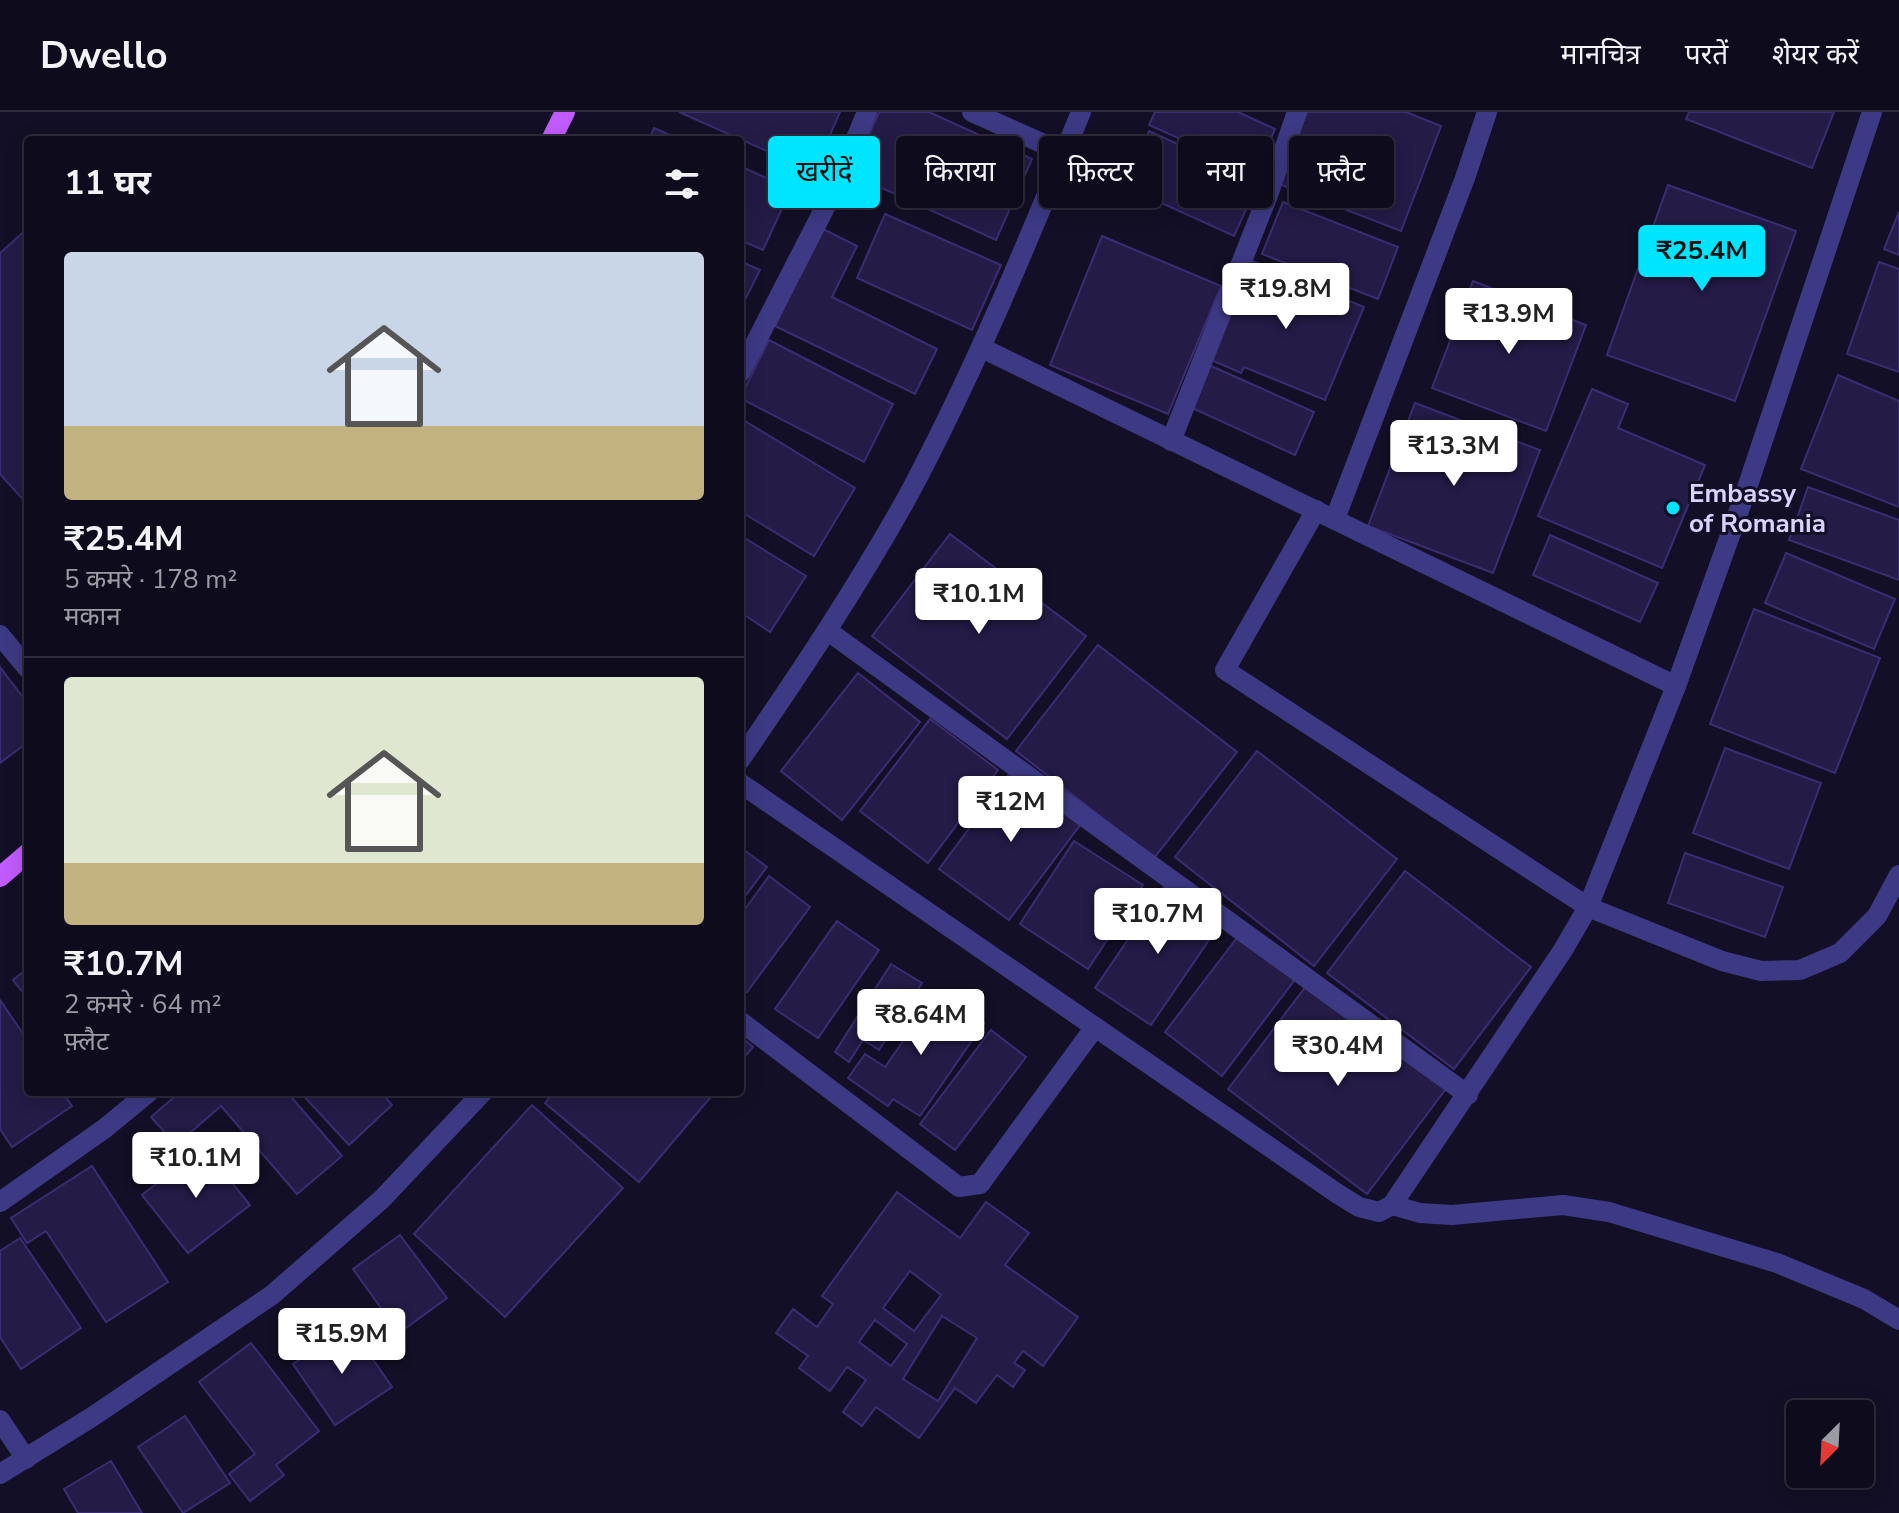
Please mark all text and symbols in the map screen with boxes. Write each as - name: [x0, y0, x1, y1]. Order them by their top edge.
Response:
- text: Dwello: [40, 30, 168, 81]
- text: मानचित्र: [1561, 36, 1641, 74]
- text: परतें: [1685, 36, 1728, 74]
- text: शेयर करें: [1772, 36, 1859, 74]
- chip: खरीदें: [768, 136, 880, 208]
- chip: किराया: [896, 136, 1023, 208]
- chip: फ़िल्टर: [1039, 136, 1162, 208]
- chip: नया: [1178, 136, 1273, 208]
- chip: फ़्लैट: [1289, 136, 1394, 208]
- text: 11 घर: [64, 160, 151, 206]
- icon: filters: [660, 162, 704, 206]
- pin: ₹25.4M: [1637, 225, 1767, 293]
- text: ₹25.4M: [1656, 233, 1748, 268]
- pin: ₹19.8M: [1221, 263, 1351, 331]
- text: ₹19.8M: [1240, 271, 1332, 306]
- pin: ₹13.9M: [1444, 288, 1574, 356]
- text: ₹13.9M: [1463, 296, 1555, 331]
- icon: home: [312, 304, 456, 448]
- pin: ₹13.3M: [1389, 420, 1519, 488]
- text: ₹13.3M: [1408, 428, 1500, 463]
- place label: Embassy of Romania: [1689, 476, 1826, 541]
- marker: Embassy of Romania: [1664, 499, 1682, 517]
- text: ₹25.4M: [64, 516, 184, 562]
- text: 5 कमरे · 178 m²: [64, 562, 237, 597]
- pin: ₹10.1M: [914, 568, 1044, 636]
- text: ₹10.1M: [933, 576, 1025, 611]
- text: मकान: [64, 599, 121, 634]
- icon: home: [312, 729, 456, 873]
- pin: ₹12M: [964, 776, 1058, 844]
- text: ₹12M: [976, 784, 1046, 819]
- pin: ₹10.7M: [1093, 888, 1223, 956]
- text: ₹10.7M: [1112, 896, 1204, 931]
- text: ₹10.7M: [64, 941, 184, 987]
- text: 2 कमरे · 64 m²: [64, 987, 222, 1022]
- pin: ₹8.64M: [856, 989, 986, 1057]
- text: ₹8.64M: [875, 997, 967, 1032]
- pin: ₹30.4M: [1273, 1020, 1403, 1088]
- text: फ़्लैट: [64, 1024, 109, 1059]
- text: ₹30.4M: [1292, 1028, 1384, 1063]
- pin: ₹10.1M: [131, 1132, 261, 1200]
- text: ₹10.1M: [150, 1140, 242, 1175]
- pin: ₹15.9M: [277, 1308, 407, 1376]
- text: ₹15.9M: [296, 1316, 388, 1351]
- north arrow: [1786, 1400, 1874, 1488]
- map controls: [1786, 1400, 1874, 1488]

